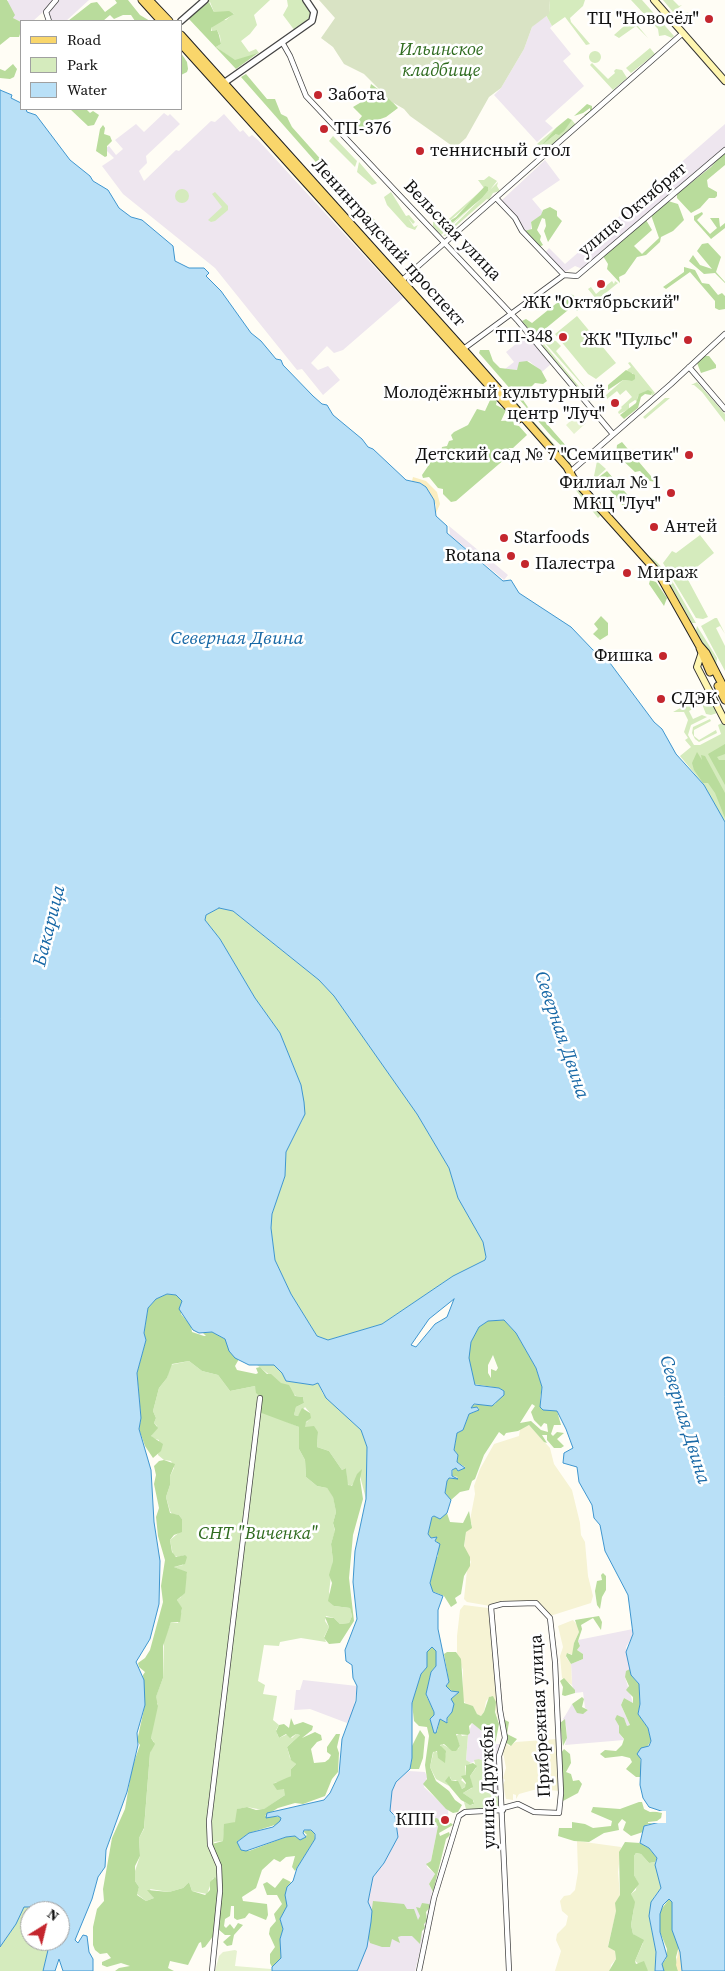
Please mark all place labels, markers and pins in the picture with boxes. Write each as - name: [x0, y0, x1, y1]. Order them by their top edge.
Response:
- place label: ТЦ "Новосёл": [587, 8, 699, 30]
- marker: ТЦ "Новосёл": [703, 13, 715, 25]
- place label: Забота: [328, 84, 385, 106]
- marker: Забота: [312, 89, 324, 101]
- place label: ТП-376: [334, 118, 391, 140]
- marker: ТП-376: [318, 123, 330, 135]
- place label: теннисный стол: [430, 140, 571, 162]
- marker: теннисный стол: [414, 145, 426, 157]
- marker: ЖК "Октябрьский": [595, 278, 607, 290]
- place label: ЖК "Октябрьский": [523, 292, 679, 314]
- place label: ТП-348: [496, 326, 553, 348]
- place label: ЖК "Пульс": [583, 329, 678, 351]
- marker: ТП-348: [557, 331, 569, 343]
- marker: ЖК "Пульс": [682, 334, 694, 346]
- place label: Молодёжный культурный центр "Луч": [383, 382, 605, 424]
- marker: Молодёжный культурный центр "Луч": [609, 397, 621, 409]
- place label: Детский сад № 7 "Семицветик": [415, 444, 679, 466]
- marker: Детский сад № 7 "Семицветик": [683, 449, 695, 461]
- place label: Филиал № 1 МКЦ "Луч": [559, 472, 661, 514]
- marker: Филиал № 1 МКЦ "Луч": [665, 487, 677, 499]
- place label: Антей: [664, 516, 717, 538]
- marker: Антей: [648, 521, 660, 533]
- place label: Starfoods: [514, 527, 589, 549]
- marker: Starfoods: [498, 532, 510, 544]
- place label: Rotana: [445, 545, 501, 567]
- marker: Rotana: [505, 550, 517, 562]
- place label: Палестра: [535, 553, 615, 575]
- marker: Палестра: [519, 558, 531, 570]
- place label: Мираж: [637, 562, 698, 584]
- marker: Мираж: [621, 567, 633, 579]
- place label: Фишка: [594, 645, 653, 667]
- marker: Фишка: [657, 650, 669, 662]
- place label: СДЭК: [671, 688, 717, 710]
- marker: СДЭК: [655, 693, 667, 705]
- place label: КПП: [395, 1809, 435, 1831]
- marker: КПП: [439, 1814, 451, 1826]

